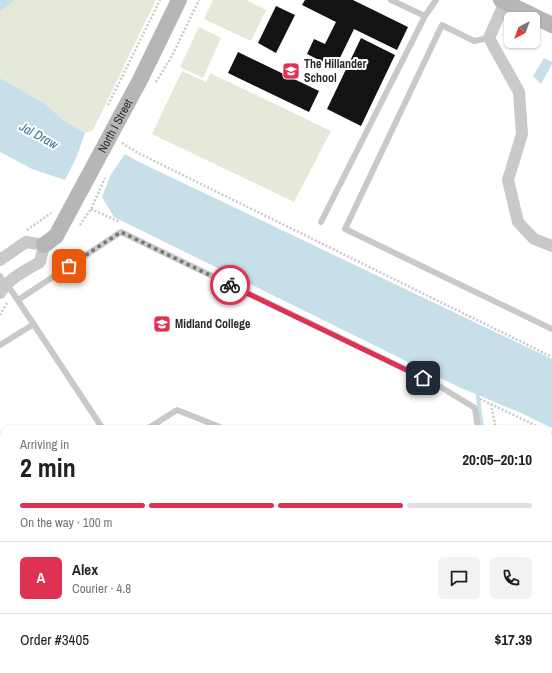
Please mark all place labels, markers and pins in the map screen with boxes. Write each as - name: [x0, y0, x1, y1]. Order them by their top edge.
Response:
- place label: The Hillander School: [304, 56, 367, 86]
- school or university icon: The Hillander School: [281, 61, 301, 81]
- pin: [52, 249, 86, 283]
- school or university icon: Midland College: [152, 314, 172, 334]
- place label: Midland College: [175, 316, 251, 332]
- pin: [406, 361, 440, 395]

